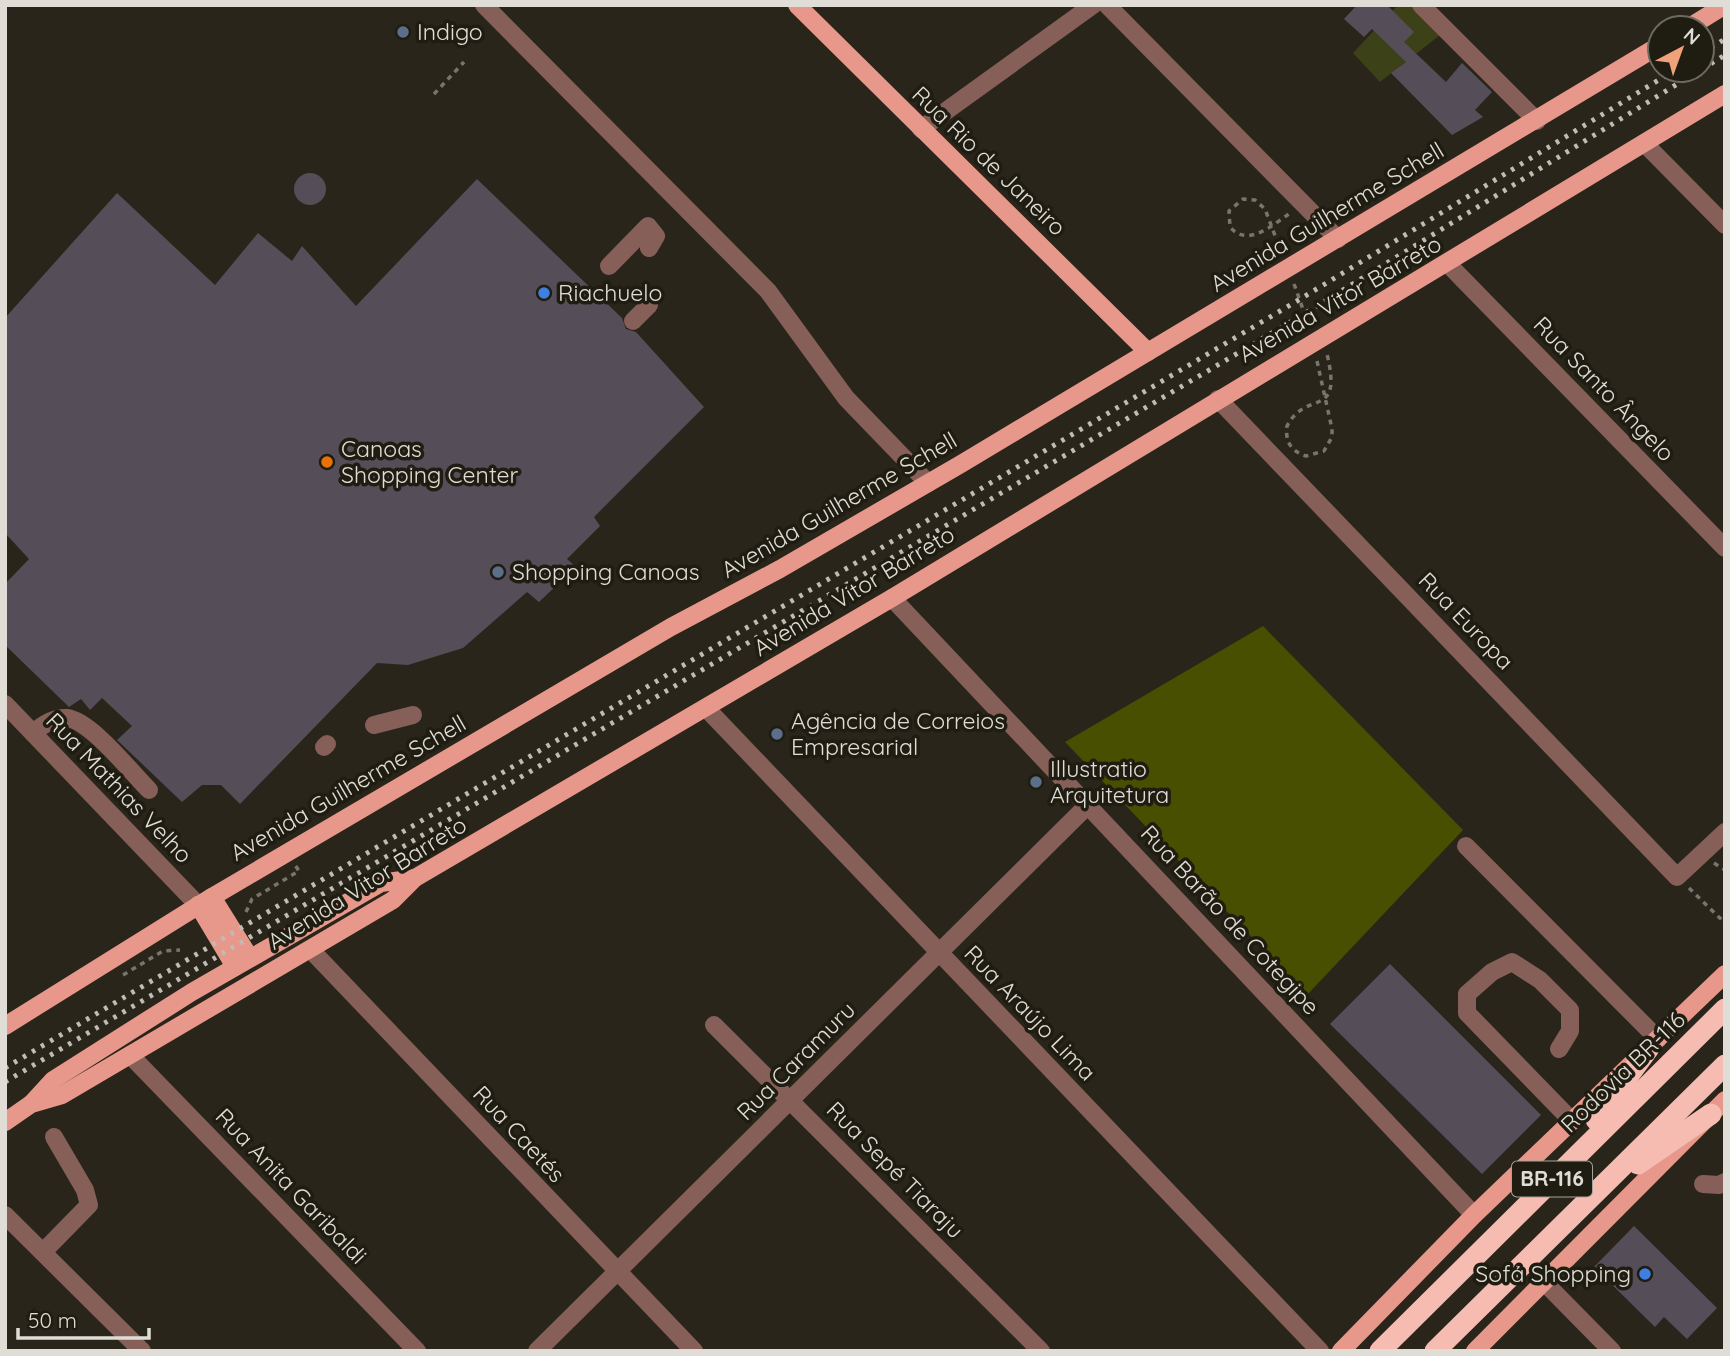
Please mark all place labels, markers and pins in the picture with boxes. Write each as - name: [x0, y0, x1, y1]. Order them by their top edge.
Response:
- place label: Indigo: [417, 17, 483, 46]
- marker: Indigo: [395, 24, 411, 40]
- place label: Riachuelo: [558, 278, 662, 307]
- marker: Riachuelo: [536, 285, 552, 301]
- place label: Canoas Shopping Center: [341, 434, 519, 489]
- marker: Canoas Shopping Center: [319, 454, 335, 470]
- place label: Shopping Canoas: [512, 557, 699, 586]
- marker: Shopping Canoas: [490, 564, 506, 580]
- place label: Agência de Correios Empresarial: [791, 706, 1005, 761]
- marker: Agência de Correios Empresarial: [769, 726, 785, 742]
- place label: Illustratio Arquitetura: [1050, 754, 1169, 809]
- marker: Illustratio Arquitetura: [1028, 774, 1044, 790]
- place label: Sofá Shopping: [1475, 1259, 1631, 1288]
- marker: Sofá Shopping: [1637, 1266, 1653, 1282]

